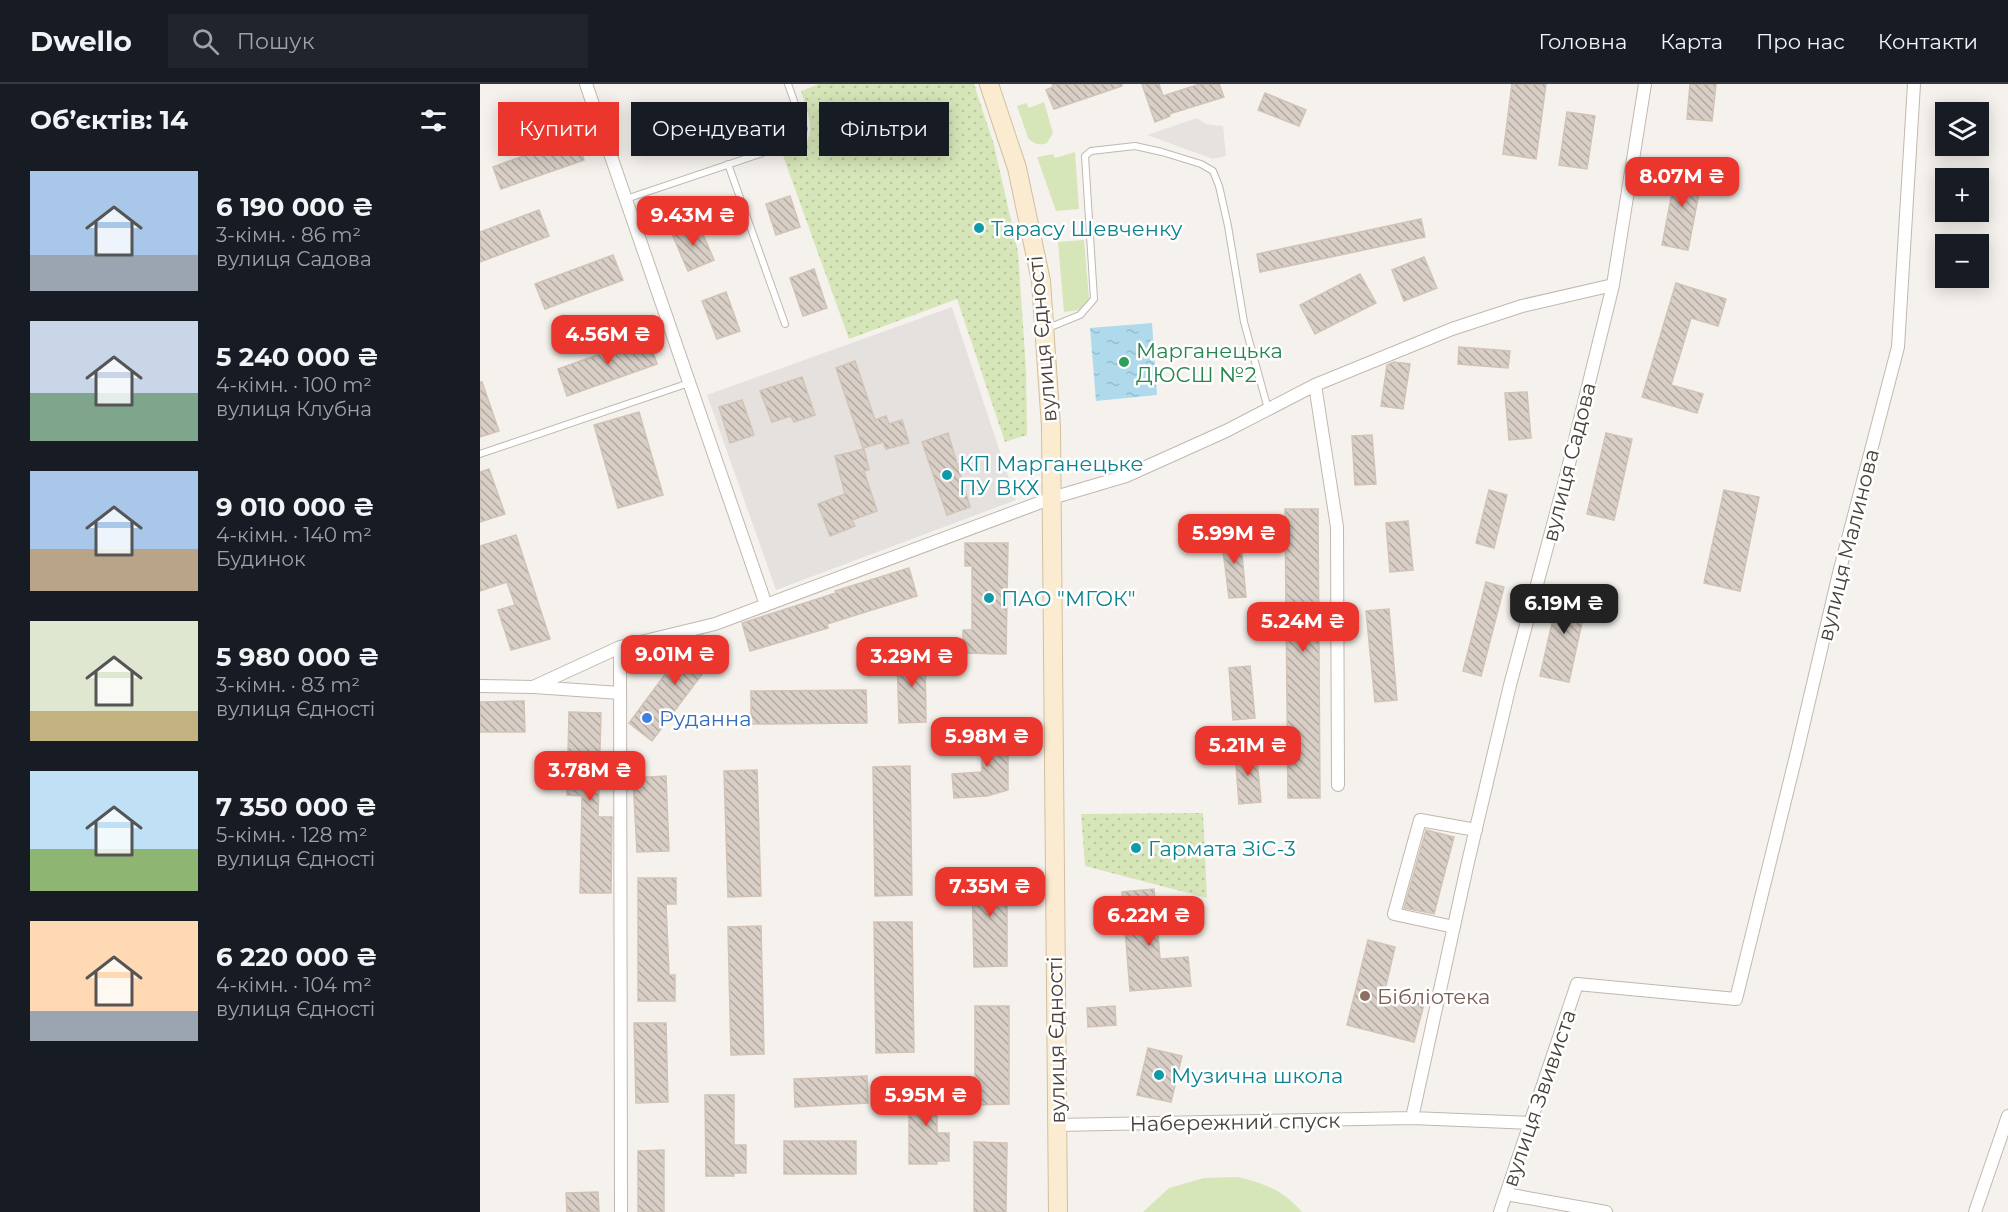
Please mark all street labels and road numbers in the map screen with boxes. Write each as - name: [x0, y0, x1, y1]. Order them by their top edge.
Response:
- street label: вулиця Єдності: [1022, 255, 1062, 423]
- street label: вулиця Садова: [1537, 380, 1601, 544]
- street label: вулиця Малинова: [1812, 446, 1884, 644]
- street label: вулиця Єдності: [1042, 956, 1070, 1124]
- street label: вулиця Звивиста: [1497, 1006, 1581, 1190]
- street label: Набережний спуск: [1129, 1108, 1341, 1136]

